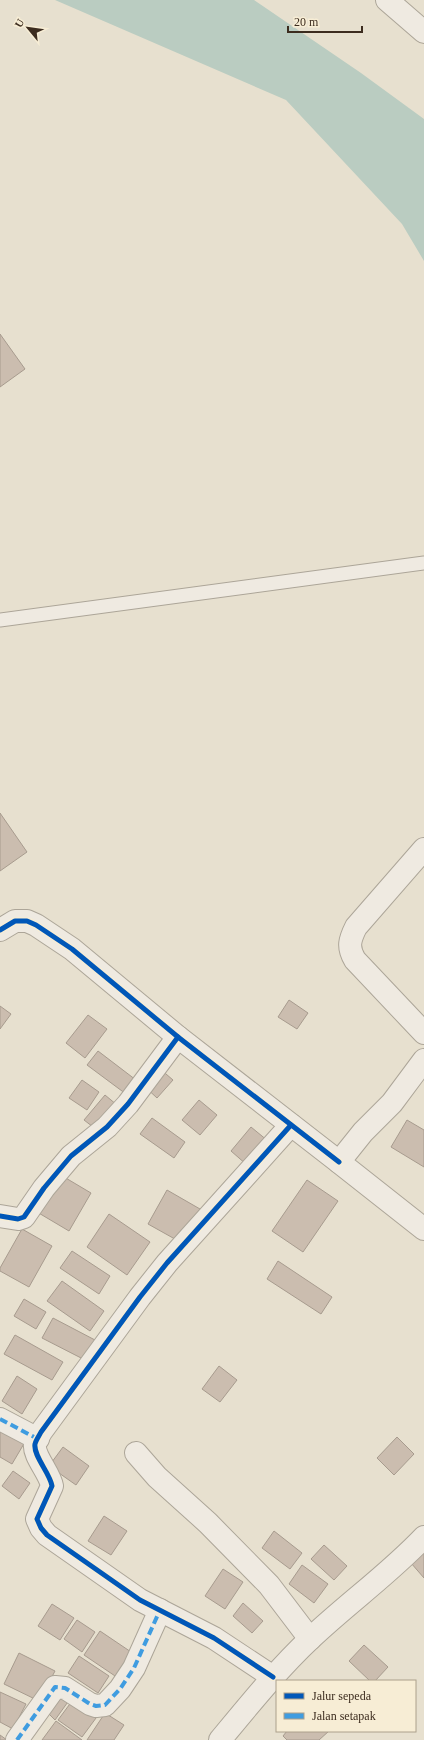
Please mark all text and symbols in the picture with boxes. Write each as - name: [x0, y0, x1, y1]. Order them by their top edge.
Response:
- north arrow: [8, 8, 48, 48]
- scale bar: [288, 8, 362, 34]
- text: 20 m: [294, 15, 319, 29]
- text: U: [12, 17, 26, 30]
- legend: [276, 1680, 416, 1732]
- text: Jalur sepeda: [312, 1689, 372, 1703]
- text: Jalan setapak: [312, 1709, 376, 1723]

